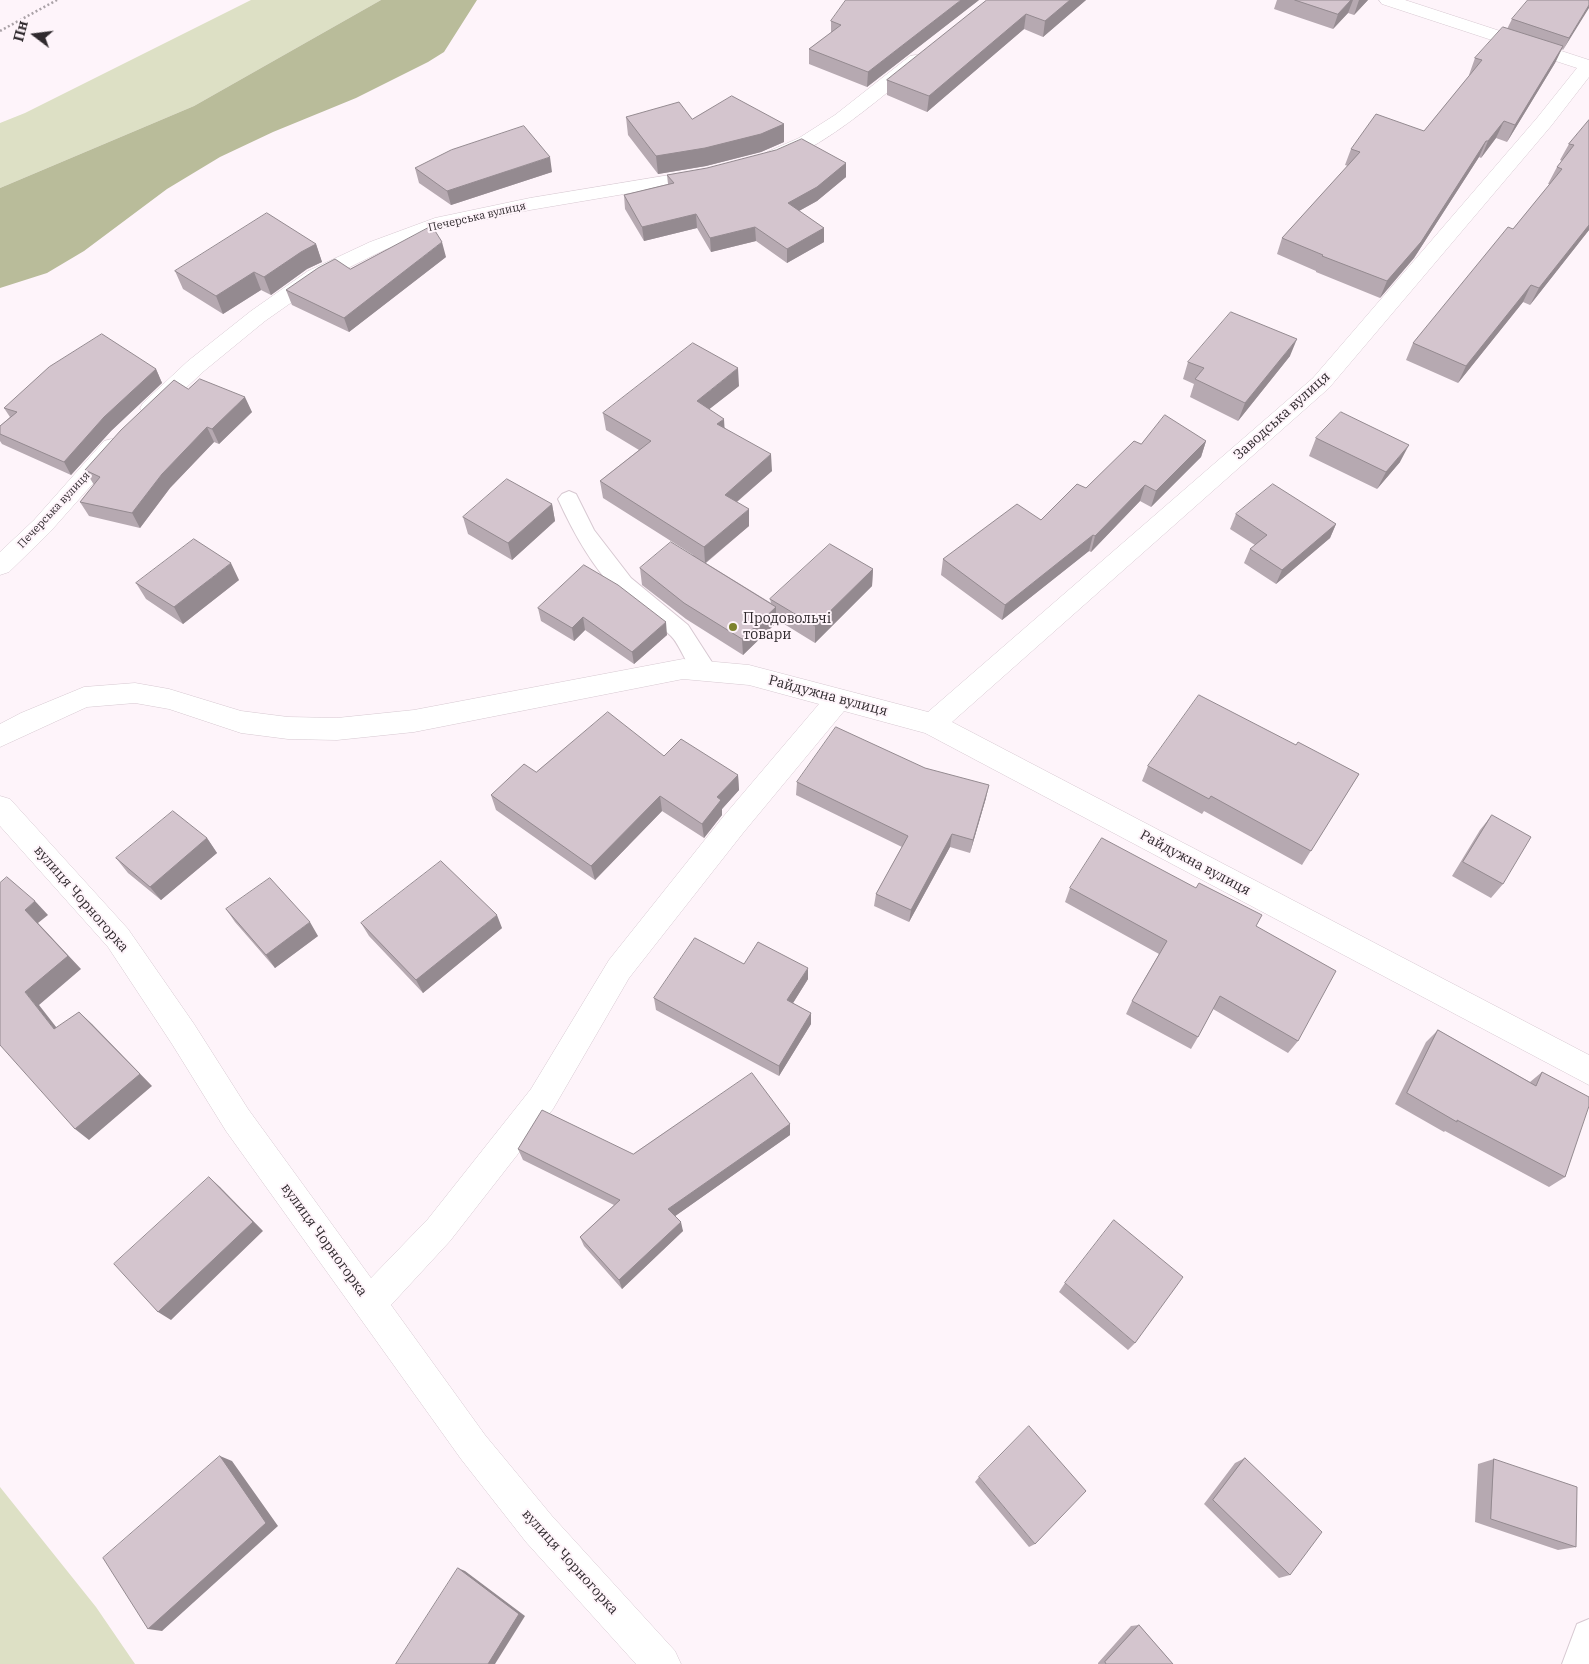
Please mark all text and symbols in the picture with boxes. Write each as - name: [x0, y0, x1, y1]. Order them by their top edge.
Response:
- north arrow: [10, 10, 60, 60]
- text: Пн: [9, 19, 32, 44]
- street label: Печерська вулиця: [427, 199, 527, 235]
- street label: Заводська вулиця: [1230, 368, 1334, 464]
- street label: Печерська вулиця: [15, 469, 93, 551]
- place label: Продовольчі товари: [743, 611, 831, 644]
- marker: Продовольчі товари: [727, 621, 739, 633]
- street label: Райдужна вулиця: [767, 672, 889, 720]
- street label: Райдужна вулиця: [1137, 827, 1253, 899]
- street label: вулиця Чорногорка: [30, 842, 132, 956]
- street label: вулиця Чорногорка: [277, 1180, 371, 1300]
- street label: вулиця Чорногорка: [518, 1506, 622, 1618]

